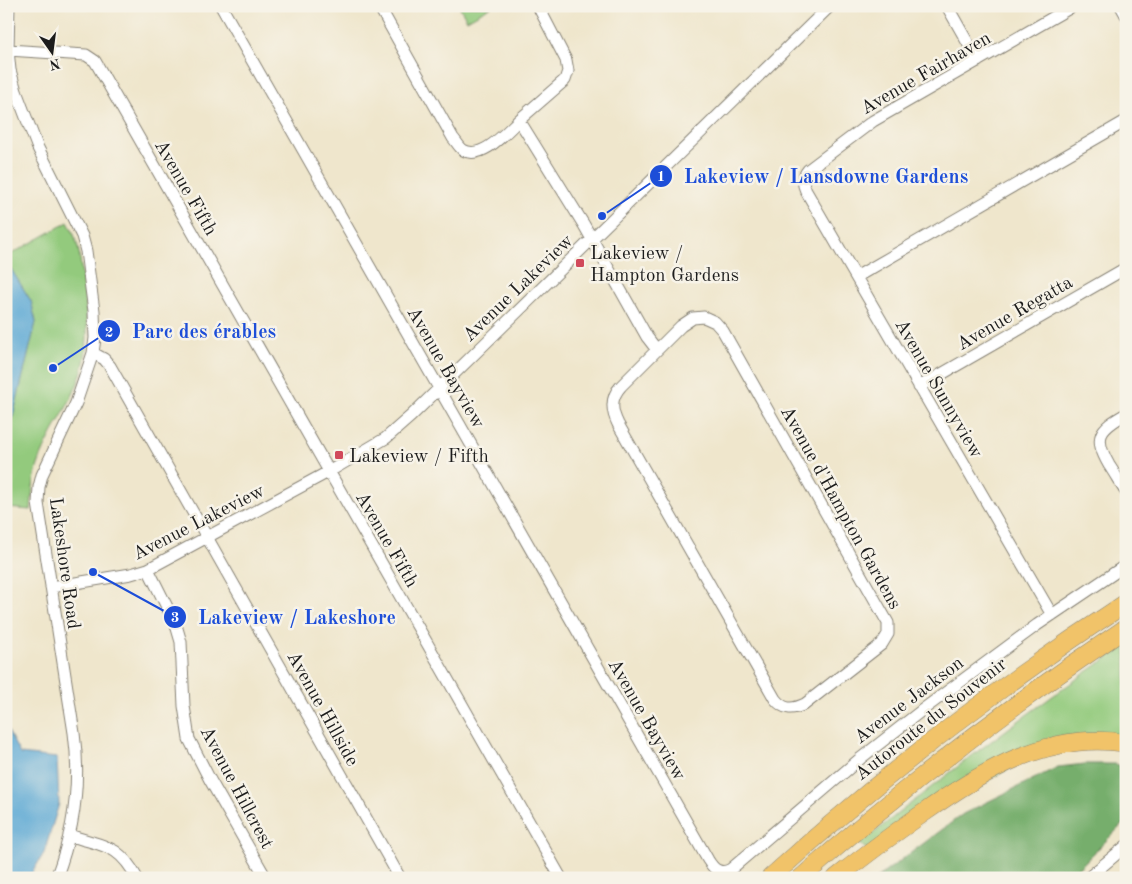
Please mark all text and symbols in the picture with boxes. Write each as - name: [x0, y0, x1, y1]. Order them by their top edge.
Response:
- north arrow: [28, 28, 78, 78]
- street label: Avenue Fairhaven: [858, 29, 995, 119]
- text: N: [48, 56, 62, 72]
- street label: Avenue Fifth: [150, 137, 220, 239]
- callout: Lakeview / Lansdowne Gardens: [648, 158, 978, 193]
- text: Lakeview / Lansdowne Gardens: [684, 168, 968, 188]
- text: 1: [657, 170, 665, 185]
- street label: Avenue Lakeview: [460, 231, 578, 346]
- place label: Lakeview / Hampton Gardens: [590, 245, 739, 286]
- marker: Lakeview / Hampton Gardens: [574, 257, 586, 269]
- street label: Avenue Regatta: [954, 273, 1077, 355]
- street label: Avenue Bayview: [402, 304, 487, 432]
- callout: Parc des érables: [97, 314, 286, 349]
- street label: Avenue Sunnyview: [890, 317, 985, 462]
- text: Parc des érables: [132, 323, 276, 343]
- text: 2: [105, 326, 113, 341]
- street label: Avenue d'Hampton Gardens: [776, 403, 904, 613]
- place label: Lakeview / Fifth: [349, 448, 489, 467]
- marker: Lakeview / Fifth: [333, 449, 345, 461]
- street label: Avenue Lakeview: [130, 482, 268, 565]
- street label: Avenue Fifth: [351, 489, 421, 591]
- street label: Lakeshore Road: [45, 496, 82, 631]
- callout: Lakeview / Lakeshore: [163, 600, 406, 635]
- text: Lakeview / Lakeshore: [198, 609, 396, 629]
- text: 3: [171, 611, 179, 626]
- street label: Avenue Hillside: [282, 649, 361, 770]
- street label: Avenue Jackson: [851, 654, 968, 748]
- street label: Autoroute du Souvenir: [852, 655, 1011, 785]
- street label: Avenue Bayview: [603, 656, 688, 784]
- street label: Avenue Hillcrest: [196, 724, 276, 853]

